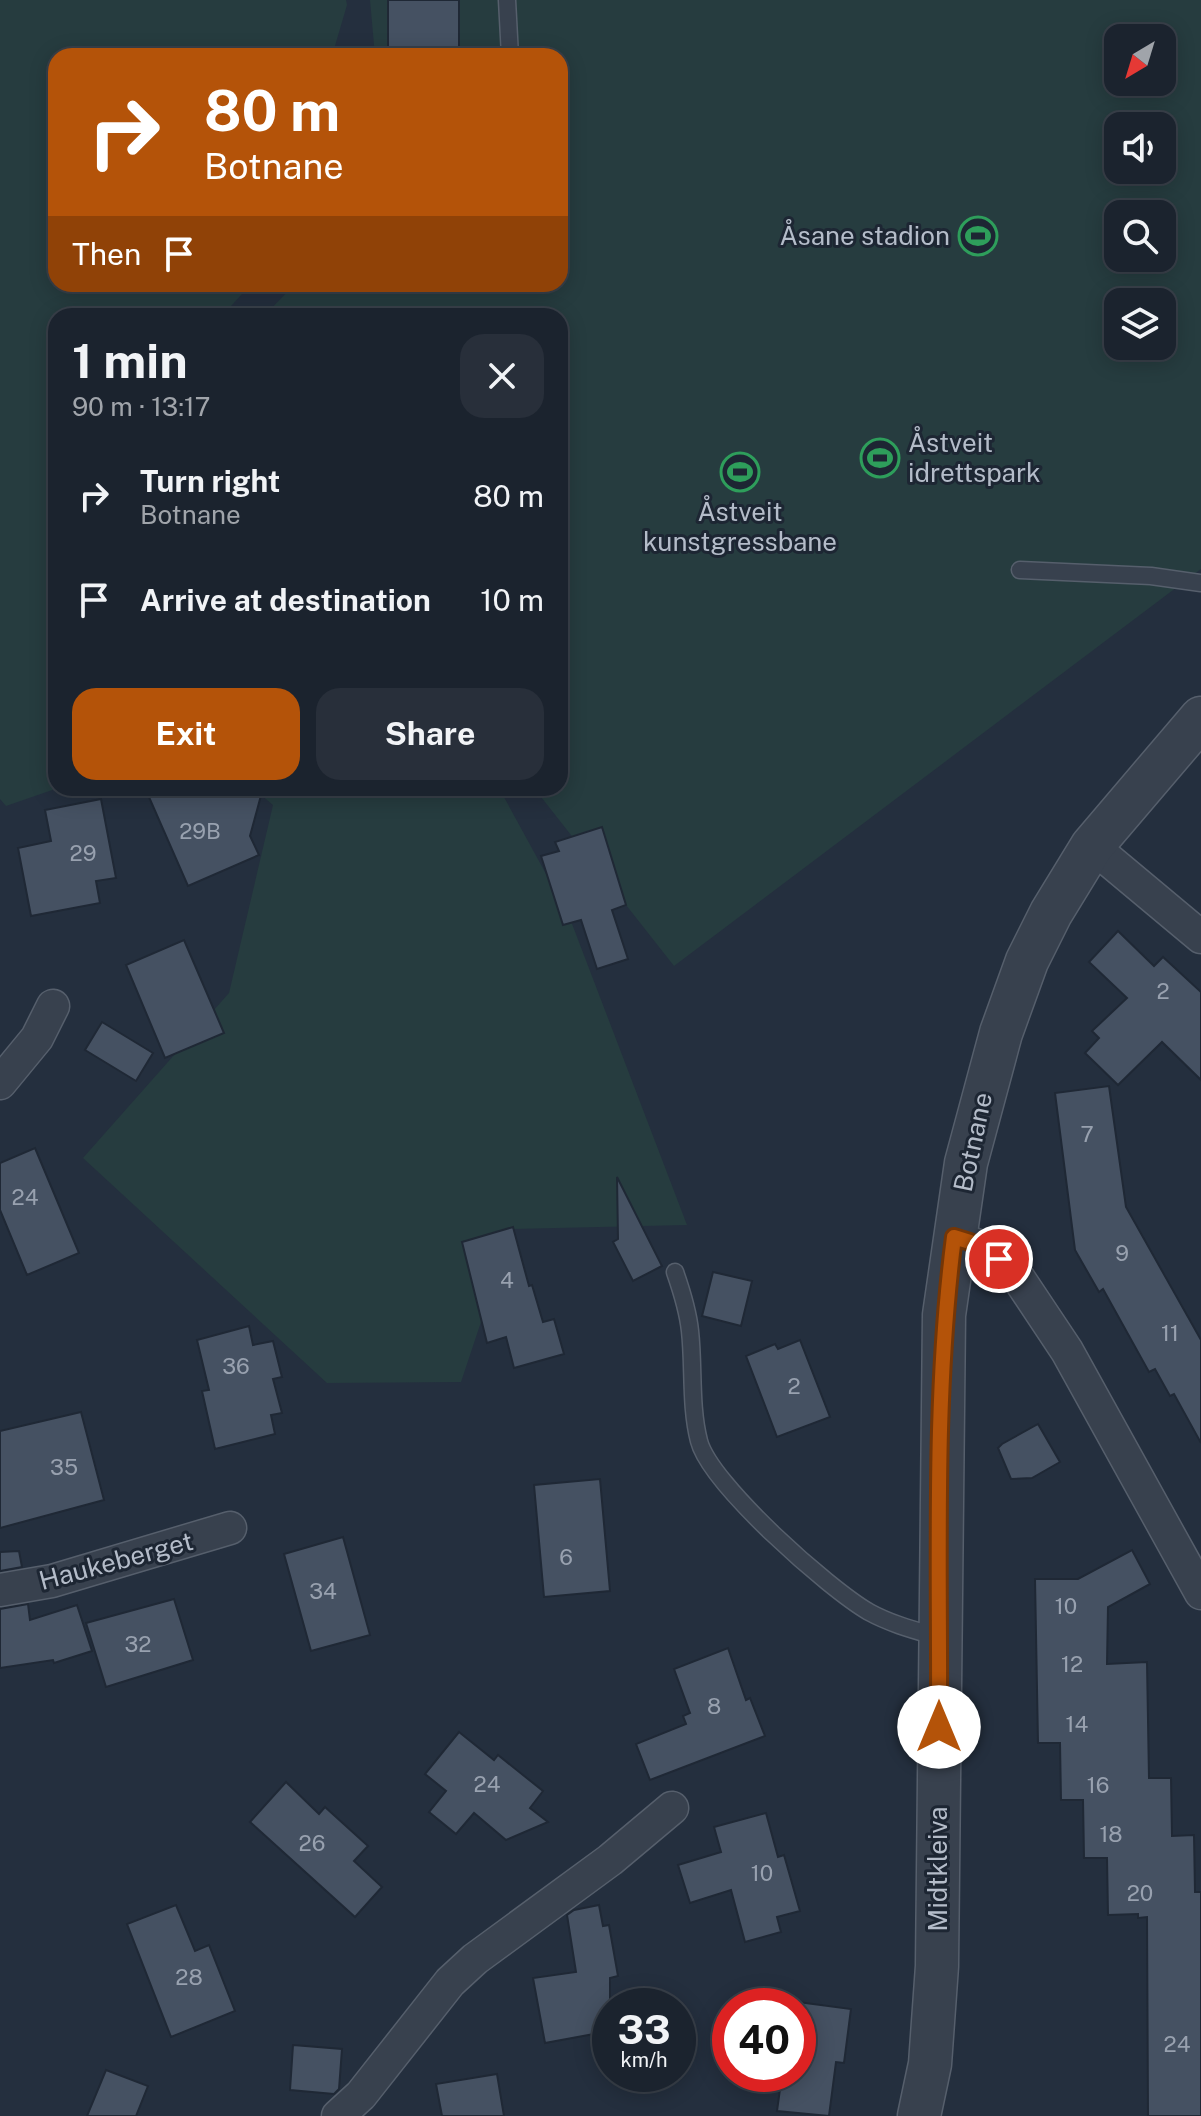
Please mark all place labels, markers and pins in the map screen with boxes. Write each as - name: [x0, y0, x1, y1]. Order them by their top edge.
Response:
- sports icon: Åsane stadion: [957, 215, 999, 257]
- place label: Åsane stadion: [779, 218, 950, 251]
- place label: Åstveit idrettspark: [908, 425, 1041, 488]
- sports icon: Åstveit idrettspark: [859, 437, 901, 479]
- sports icon: Åstveit kunstgressbane: [719, 451, 761, 493]
- place label: Åstveit kunstgressbane: [643, 494, 837, 557]
- pin: [965, 1225, 1033, 1293]

